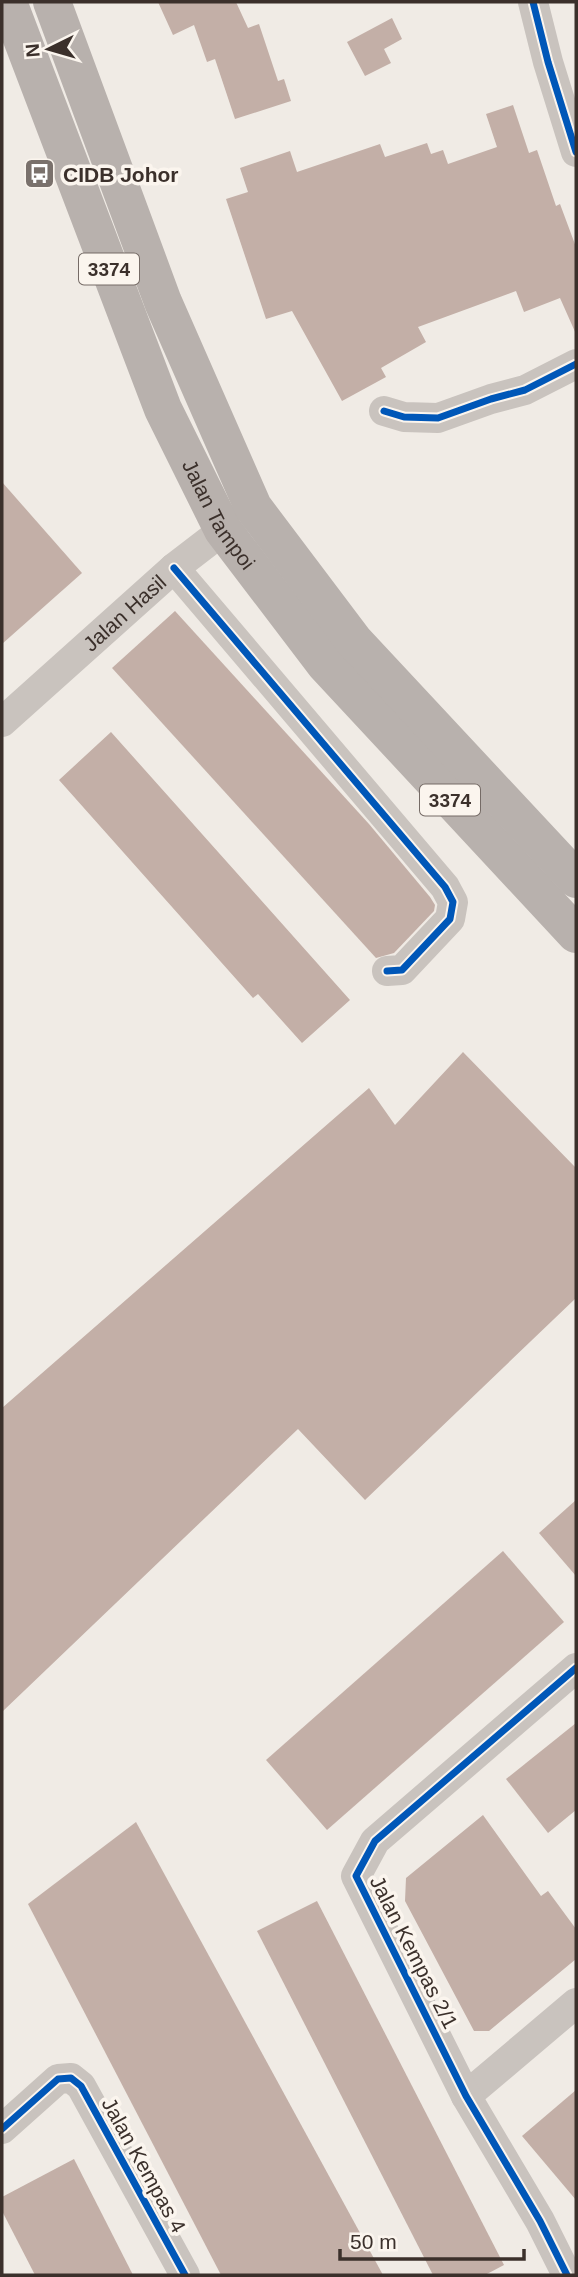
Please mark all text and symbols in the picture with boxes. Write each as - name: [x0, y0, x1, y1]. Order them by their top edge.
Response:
- north arrow: [14, 14, 84, 84]
- text: N: [22, 43, 44, 58]
- bus stop icon: CIDB Johor: [23, 157, 57, 191]
- place label: CIDB Johor: [63, 163, 179, 186]
- road number: 3374: [79, 254, 139, 284]
- street label: Jalan Tampoi: [178, 456, 260, 574]
- street label: Jalan Hasil: [78, 570, 170, 655]
- road number: 3374: [420, 785, 480, 816]
- street label: Jalan Kempas 2/1: [366, 1872, 462, 2032]
- street label: Jalan Kempas 4: [97, 2094, 191, 2237]
- scale bar: [340, 2218, 524, 2262]
- text: 50 m: [350, 2230, 397, 2253]

